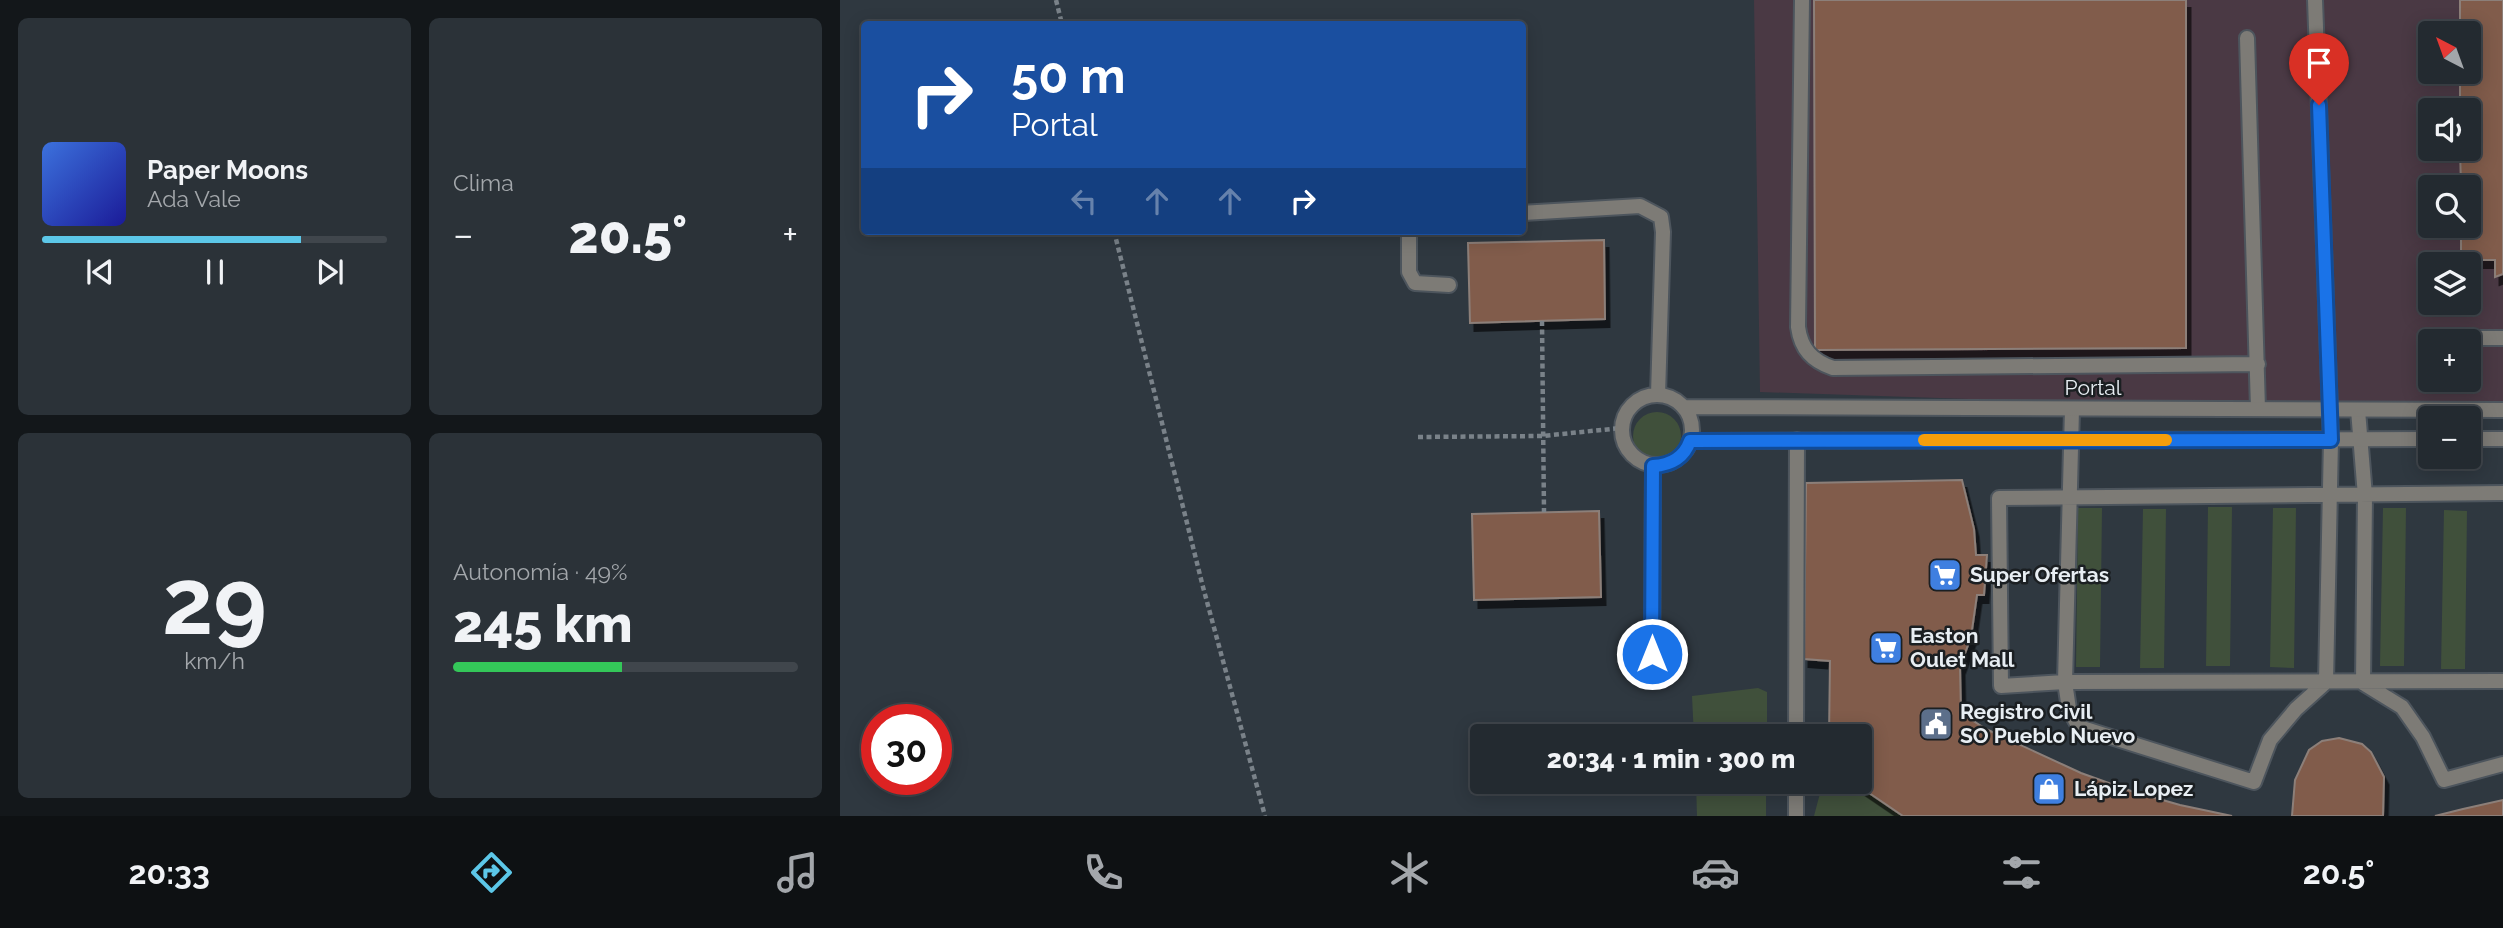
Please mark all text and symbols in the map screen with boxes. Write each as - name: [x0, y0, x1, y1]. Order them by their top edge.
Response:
- north arrow: [2418, 21, 2482, 84]
- map controls: [2418, 21, 2481, 469]
- pin: [2289, 33, 2349, 105]
- icon: arrive: [2300, 44, 2338, 82]
- text: 50 m: [1011, 47, 1126, 104]
- icon: right: [896, 49, 987, 140]
- button: sound: [2418, 98, 2481, 161]
- text: Portal: [1011, 106, 1098, 143]
- text: Paper Moons: [147, 155, 308, 185]
- text: Clima: [453, 169, 514, 196]
- button: search: [2418, 175, 2481, 238]
- icon: left: [1065, 182, 1103, 220]
- icon: ahead: [1138, 182, 1176, 220]
- icon: ahead: [1211, 182, 1249, 220]
- icon: right: [1284, 182, 1322, 220]
- text: Ada Vale: [147, 185, 241, 212]
- text: 20.5°: [568, 204, 687, 265]
- text: −: [453, 212, 473, 257]
- text: +: [782, 212, 798, 257]
- button: layers: [2418, 252, 2481, 315]
- icon: previous: [81, 253, 119, 291]
- icon: pause: [196, 253, 234, 291]
- icon: next: [311, 253, 349, 291]
- button: +: [2418, 329, 2481, 392]
- street label: Portal: [2065, 375, 2122, 400]
- button: −: [2418, 406, 2481, 469]
- text: 29: [162, 548, 267, 655]
- supermarket icon: Super Ofertas: [1926, 556, 1964, 594]
- text: Autonomía · 49%: [453, 558, 627, 585]
- place label: Super Ofertas: [1970, 562, 2109, 587]
- text: 245 km: [453, 593, 633, 654]
- position arrow: [1615, 617, 1689, 691]
- place label: Easton Oulet Mall: [1910, 623, 2015, 672]
- supermarket icon: Easton Oulet Mall: [1867, 629, 1905, 667]
- text: km/h: [184, 647, 245, 674]
- place label: Registro Civil SO Pueblo Nuevo: [1960, 699, 2136, 748]
- speed limit sign: 30: [861, 704, 952, 795]
- public building icon: Registro Civil SO Pueblo Nuevo: [1917, 705, 1955, 743]
- text: 20:34 · 1 min · 300 m: [1547, 744, 1795, 774]
- shop icon: Lápiz Lopez: [2030, 770, 2068, 808]
- place label: Lápiz Lopez: [2074, 776, 2193, 801]
- icon: directions: [467, 848, 516, 897]
- icon: music: [773, 848, 822, 897]
- icon: phone: [1079, 848, 1128, 897]
- icon: climate: [1385, 848, 1434, 897]
- icon: car: [1691, 848, 1740, 897]
- icon: filters: [1997, 848, 2046, 897]
- text: 20:33: [128, 854, 210, 891]
- text: 20.5°: [2303, 854, 2374, 891]

